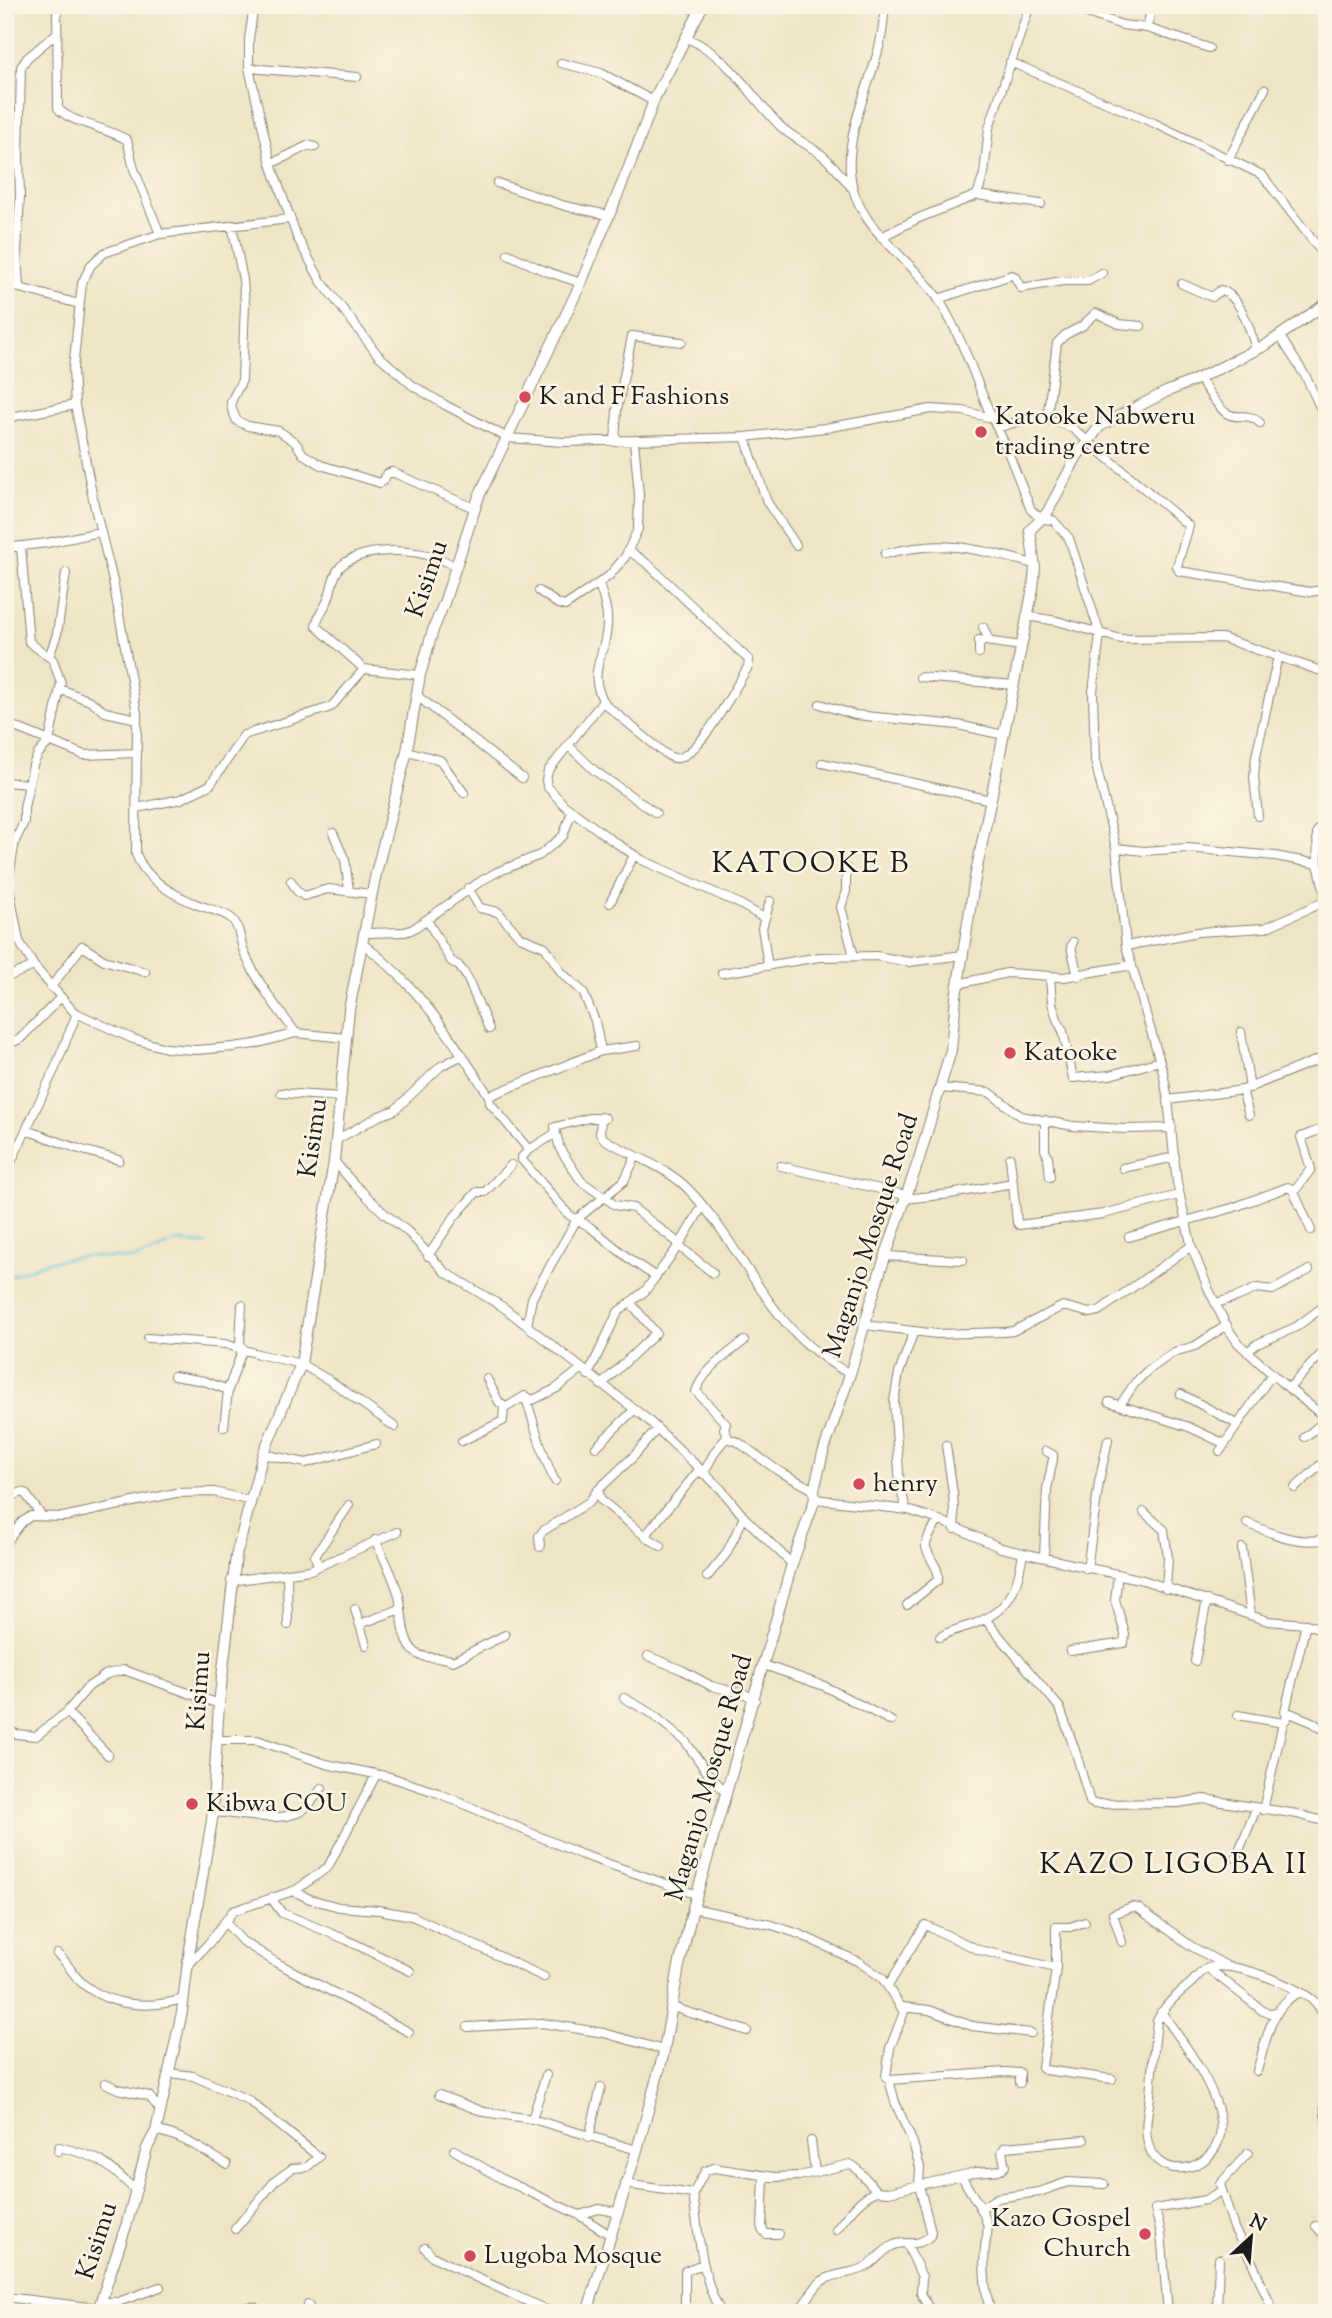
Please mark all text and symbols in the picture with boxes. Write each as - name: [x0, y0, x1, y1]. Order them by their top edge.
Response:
- place label: K and F Fashions: [539, 379, 729, 416]
- marker: K and F Fashions: [517, 389, 533, 405]
- place label: Katooke Nabweru trading centre: [995, 399, 1195, 466]
- marker: Katooke Nabweru trading centre: [973, 424, 989, 440]
- street label: Kisimu: [397, 535, 459, 623]
- district label: KATOOKE B: [712, 843, 910, 886]
- place label: Katooke: [1024, 1035, 1118, 1072]
- marker: Katooke: [1002, 1045, 1018, 1061]
- street label: Kisimu: [290, 1096, 338, 1180]
- street label: Maganjo Mosque Road: [815, 1109, 929, 1363]
- place label: henry: [873, 1466, 938, 1503]
- marker: henry: [851, 1476, 867, 1492]
- street label: Kisimu: [179, 1650, 221, 1732]
- street label: Maganjo Mosque Road: [657, 1650, 763, 1906]
- place label: Kibwa COU: [206, 1786, 347, 1823]
- marker: Kibwa COU: [184, 1796, 200, 1812]
- district label: KAZO LIGOBA II: [1039, 1844, 1309, 1887]
- street label: Kisimu: [68, 2197, 128, 2285]
- place label: Kazo Gospel Church: [991, 2201, 1131, 2268]
- north arrow: [1216, 2202, 1286, 2272]
- text: N: [1245, 2209, 1270, 2239]
- marker: Kazo Gospel Church: [1137, 2226, 1153, 2242]
- place label: Lugoba Mosque: [484, 2238, 662, 2275]
- marker: Lugoba Mosque: [462, 2248, 478, 2264]

